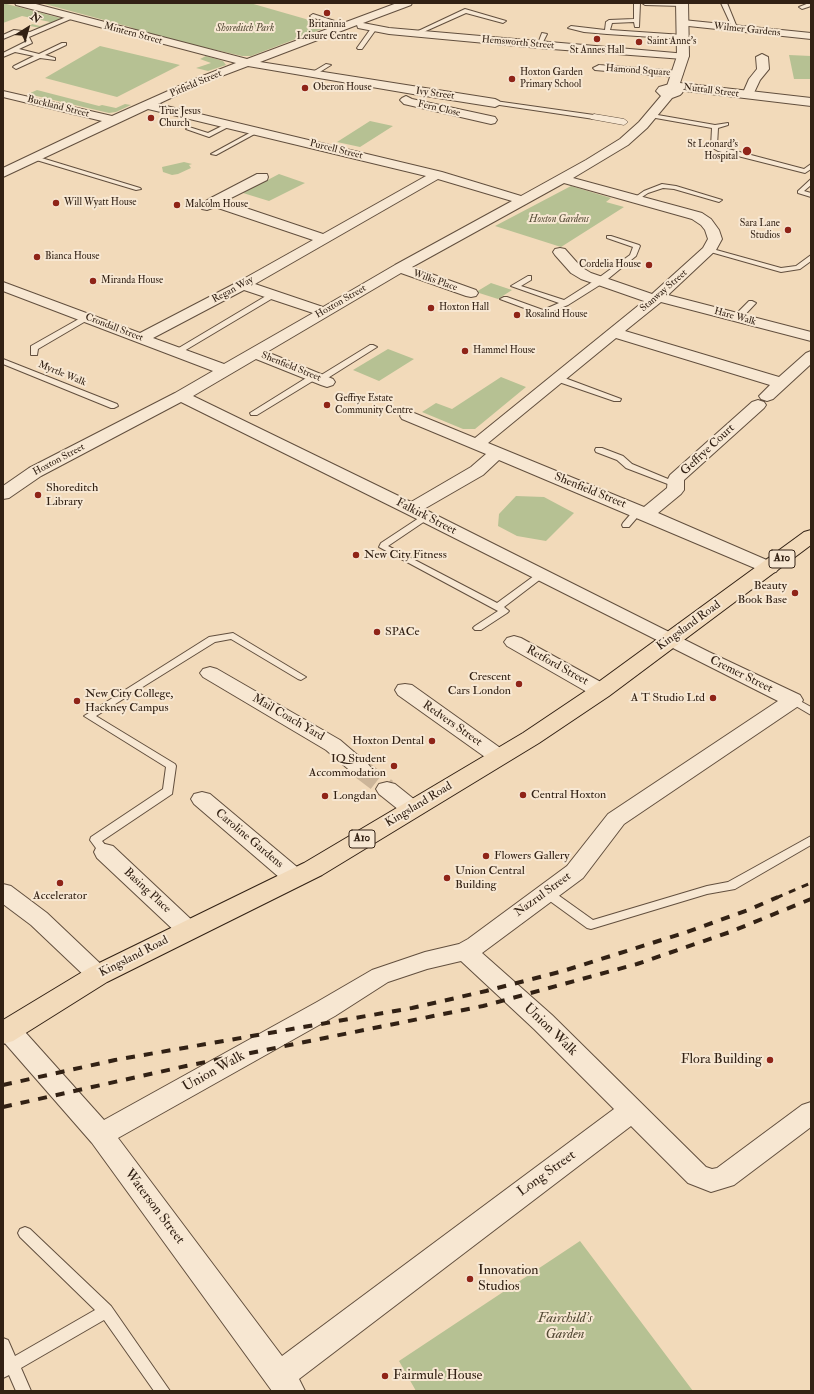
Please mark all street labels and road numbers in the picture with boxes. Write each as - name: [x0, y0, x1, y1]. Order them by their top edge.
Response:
- street label: Mintern Street: [102, 20, 164, 48]
- street label: Wilmer Gardens: [713, 21, 781, 39]
- street label: Hemsworth Street: [481, 34, 555, 52]
- street label: Hamond Square: [605, 63, 671, 79]
- street label: Pitfield Street: [168, 68, 224, 100]
- street label: Nuttall Street: [683, 82, 739, 100]
- street label: Ivy Street: [415, 85, 455, 103]
- street label: Buckland Street: [26, 93, 90, 121]
- street label: Fern Close: [416, 98, 462, 120]
- street label: Purcell Street: [308, 138, 364, 162]
- street label: Stanway Street: [638, 267, 690, 315]
- street label: Wilks Place: [411, 268, 459, 294]
- street label: Regan Way: [210, 274, 256, 306]
- street label: Hoxton Street: [313, 283, 369, 321]
- street label: Hare Walk: [713, 306, 757, 328]
- street label: Crondall Street: [83, 311, 145, 345]
- street label: Shenfield Street: [259, 350, 323, 384]
- street label: Myrtle Walk: [36, 359, 88, 389]
- street label: Geffrye Court: [678, 421, 738, 479]
- street label: Hoxton Street: [31, 441, 87, 479]
- street label: Shenfield Street: [552, 470, 628, 512]
- street label: Falkirk Street: [393, 496, 459, 538]
- road number: A10: [769, 550, 795, 568]
- street label: Kingsland Road: [654, 598, 724, 654]
- street label: Retford Street: [523, 643, 591, 689]
- street label: Cremer Street: [707, 654, 775, 696]
- street label: Mail Coach Yard: [249, 692, 327, 744]
- street label: Redvers Street: [419, 698, 485, 750]
- street label: Kingsland Road: [383, 779, 455, 831]
- street label: Caroline Gardens: [212, 806, 286, 872]
- road number: A10: [349, 830, 375, 848]
- street label: Basing Place: [120, 865, 174, 917]
- street label: Nazrul Street: [512, 870, 574, 920]
- street label: Kingsland Road: [97, 933, 171, 981]
- street label: Union Walk: [520, 1000, 580, 1060]
- street label: Union Walk: [180, 1048, 248, 1096]
- street label: Long Street: [515, 1147, 579, 1201]
- street label: Waterson Street: [120, 1166, 188, 1248]

